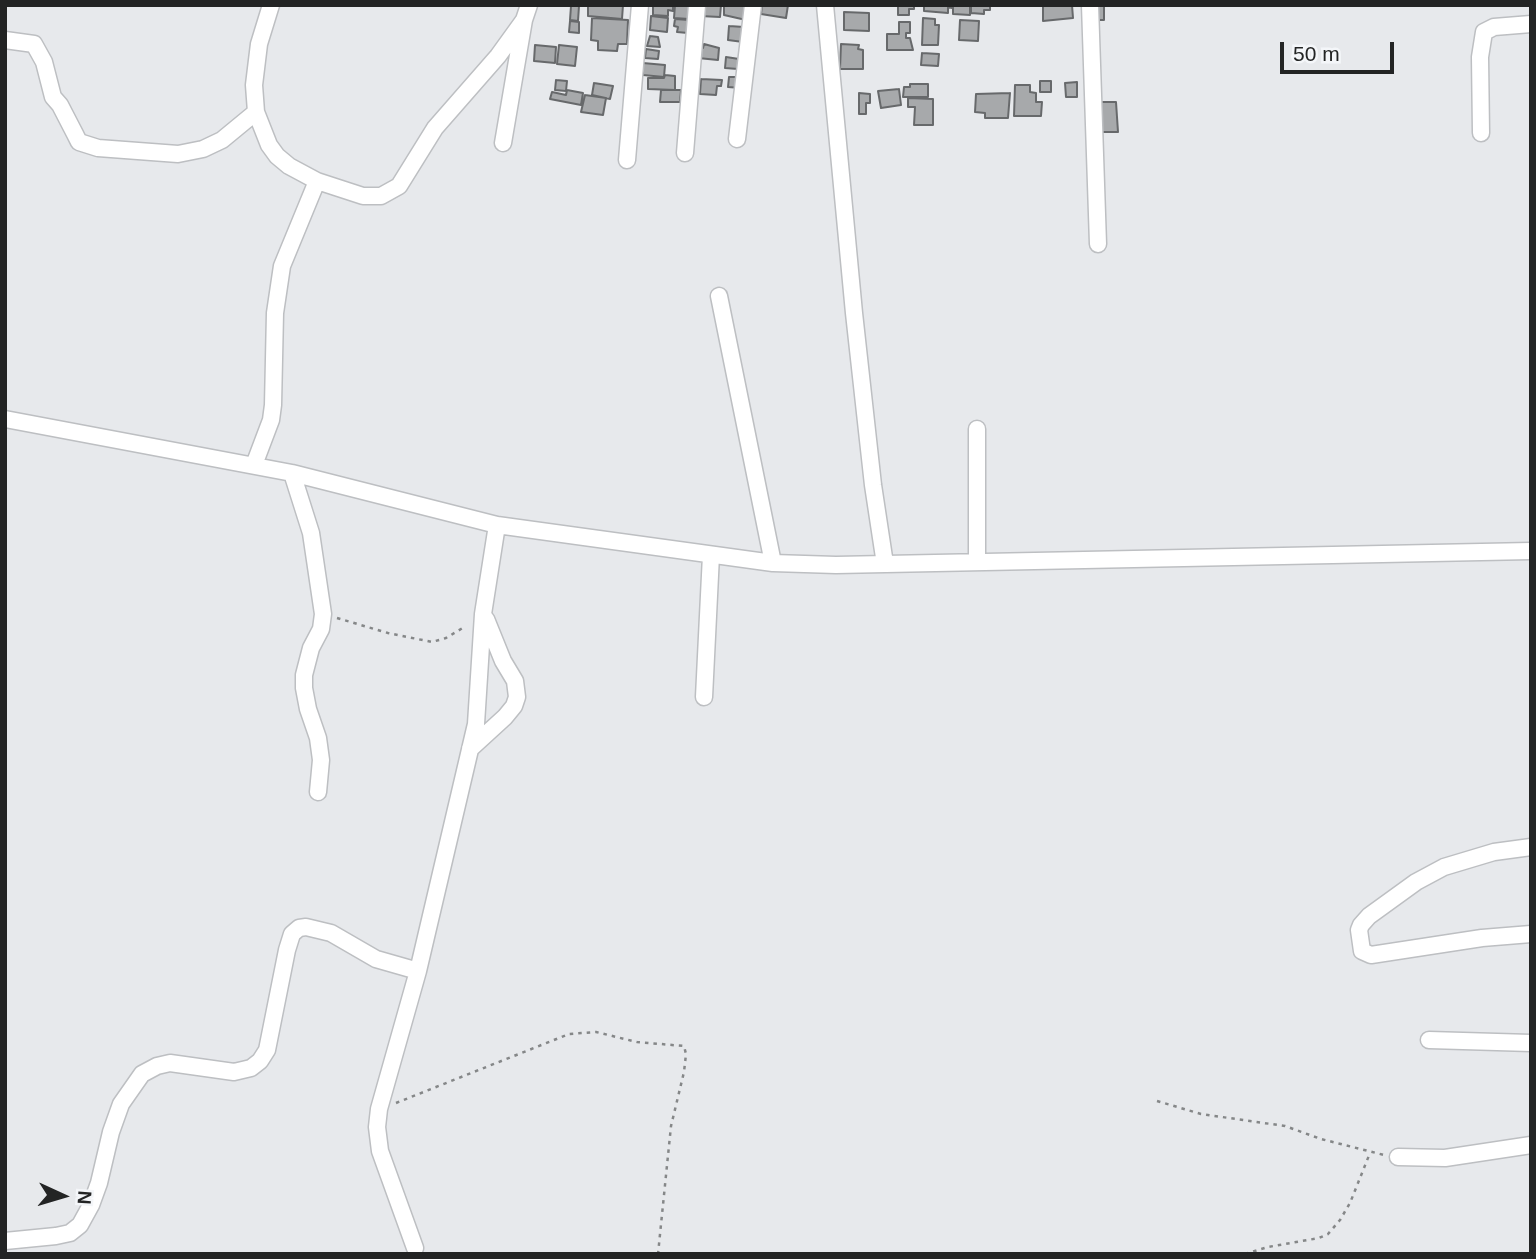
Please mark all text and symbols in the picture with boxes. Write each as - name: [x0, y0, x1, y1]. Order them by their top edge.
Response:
- scale bar: [1284, 28, 1398, 72]
- text: 50 m: [1293, 42, 1340, 65]
- north arrow: [28, 1161, 98, 1231]
- text: N: [73, 1190, 95, 1205]

